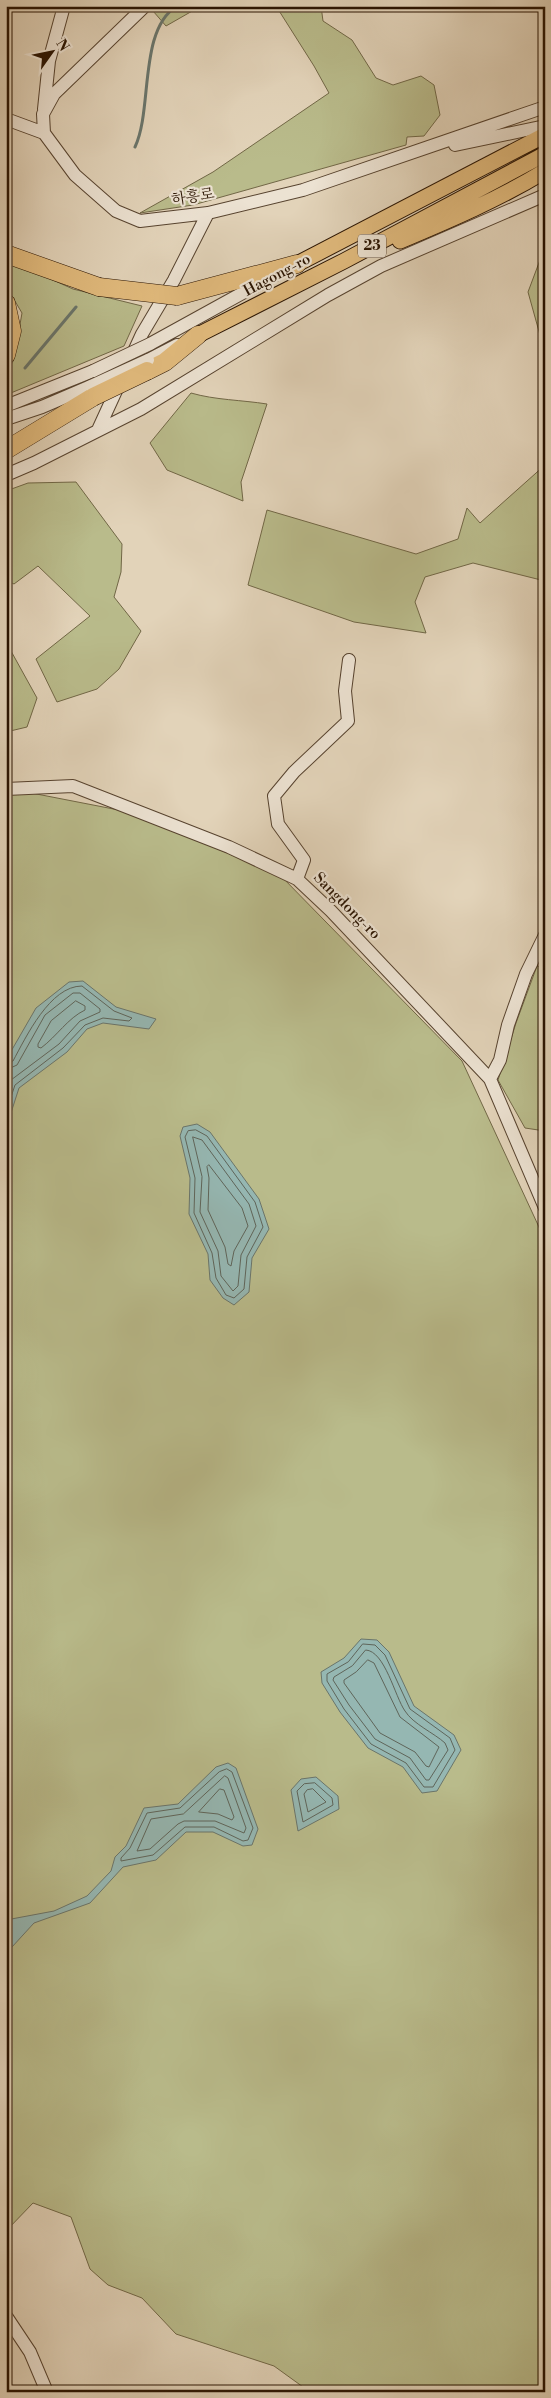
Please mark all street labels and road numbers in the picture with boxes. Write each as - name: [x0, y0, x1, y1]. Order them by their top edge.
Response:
- street label: 하흥로: [170, 184, 216, 210]
- road number: 23: [358, 235, 386, 258]
- street label: Hagong-ro: [240, 249, 314, 301]
- street label: Sangdong-ro: [309, 868, 385, 944]

